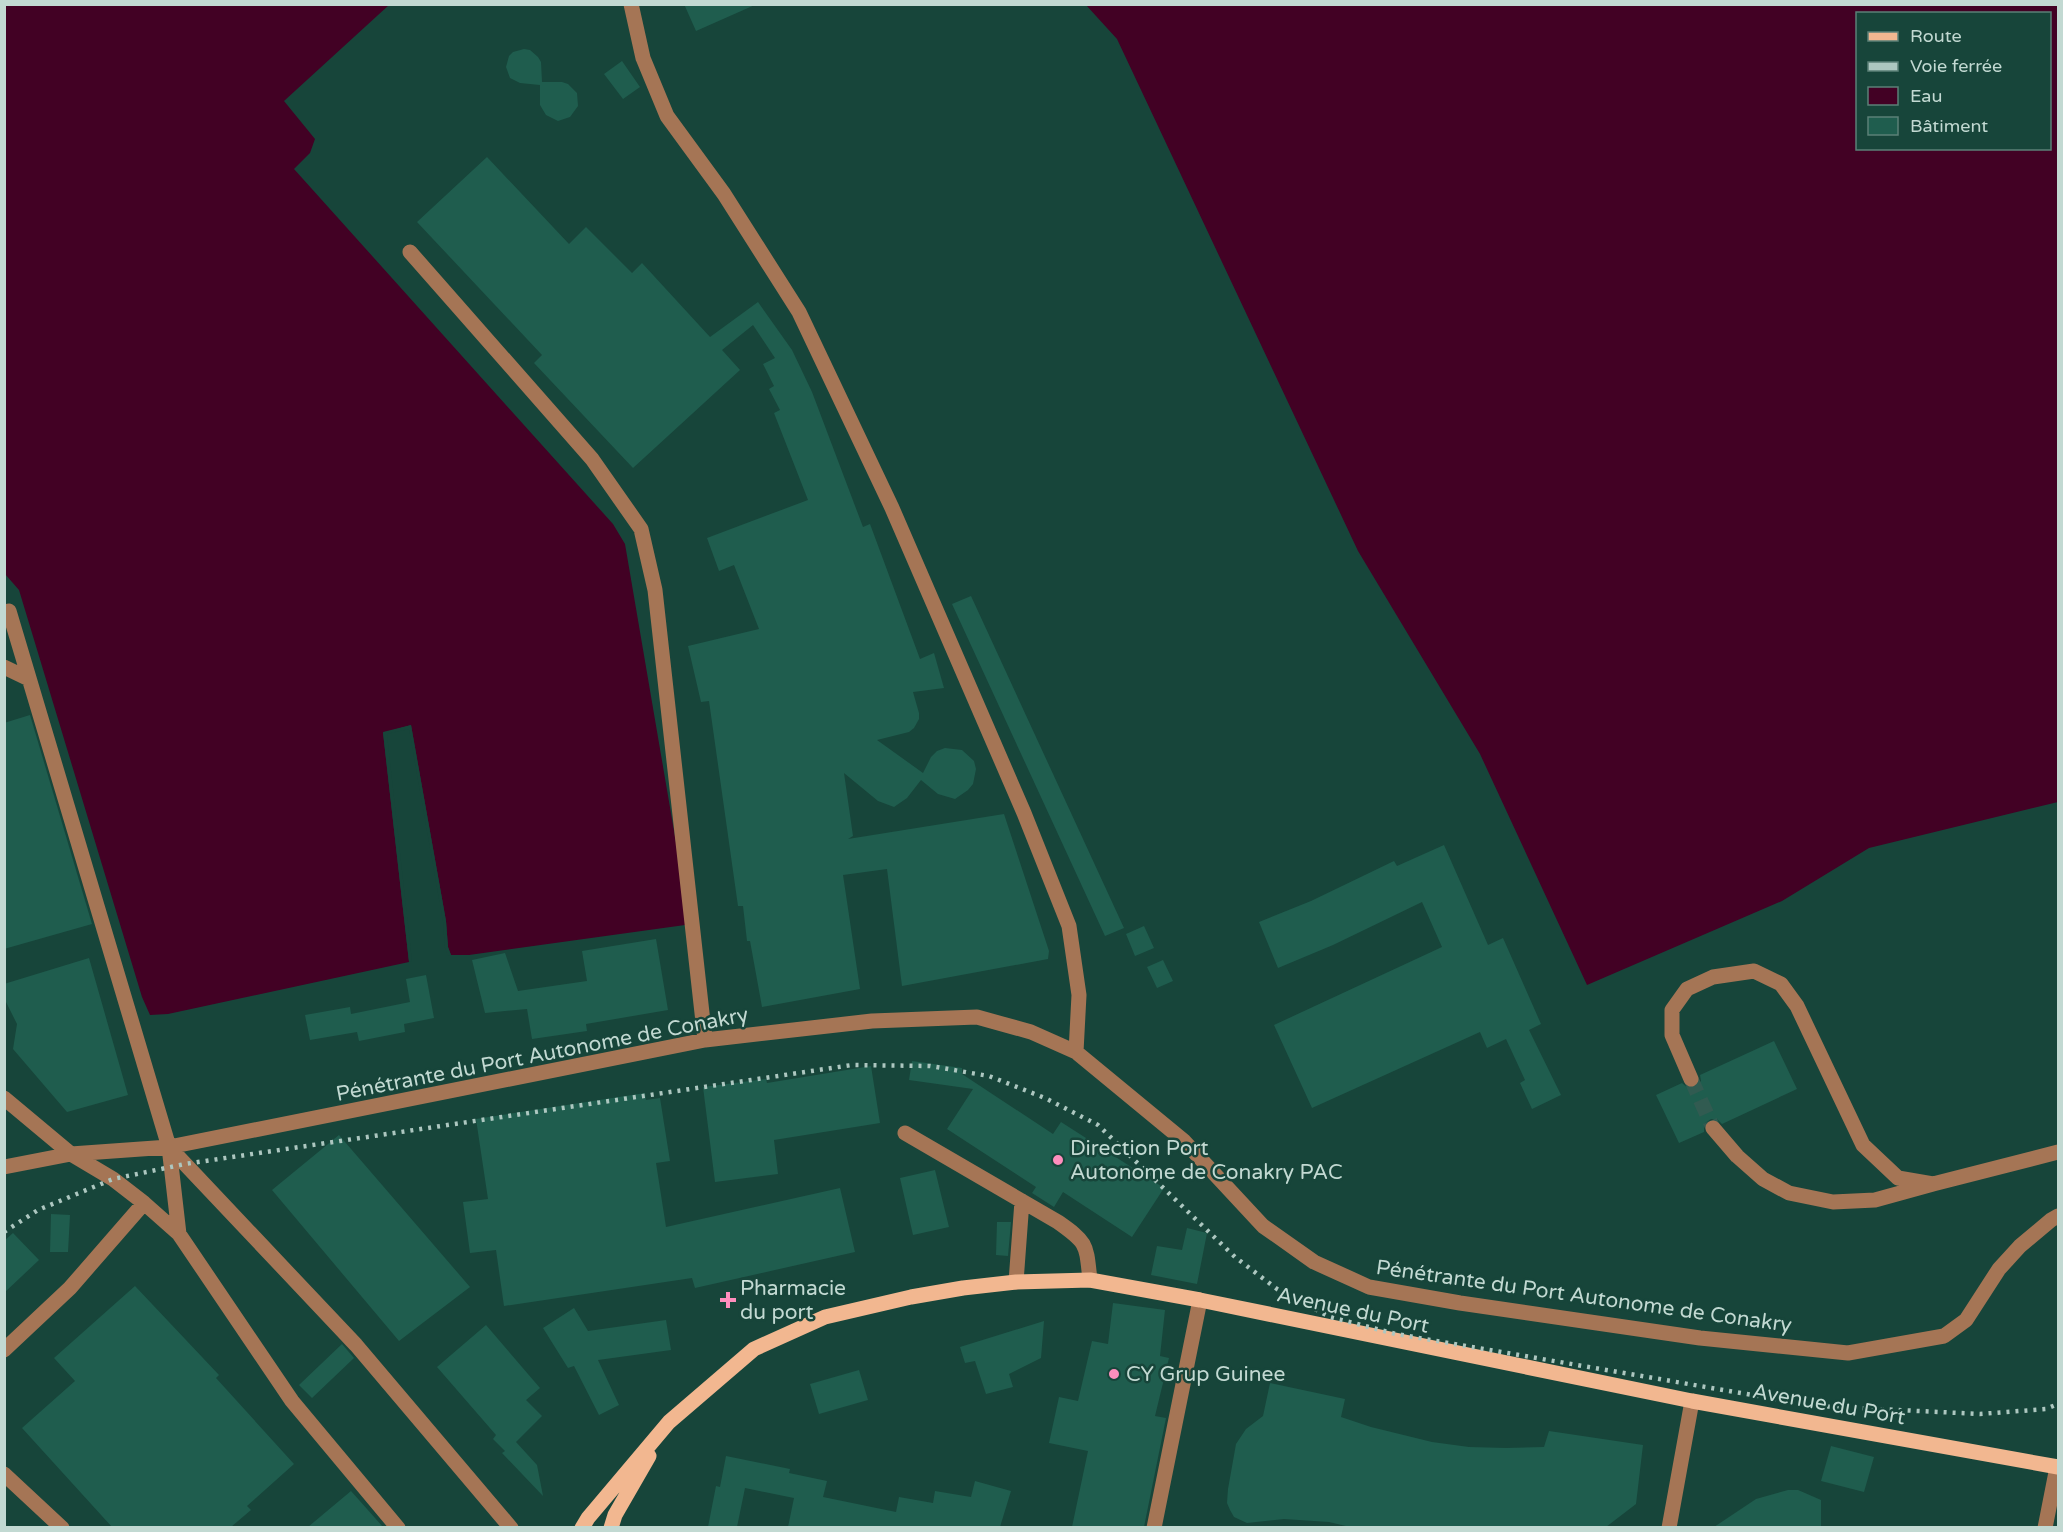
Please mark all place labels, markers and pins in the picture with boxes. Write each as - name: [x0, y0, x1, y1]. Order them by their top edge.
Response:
- place label: Direction Port Autonome de Conakry PAC: [1070, 1136, 1343, 1185]
- marker: Direction Port Autonome de Conakry PAC: [1051, 1153, 1065, 1167]
- place label: Pharmacie du port: [740, 1276, 846, 1325]
- marker: Pharmacie du port: [721, 1293, 735, 1307]
- place label: CY Grup Guinee: [1126, 1362, 1286, 1387]
- marker: CY Grup Guinee: [1107, 1367, 1121, 1381]

